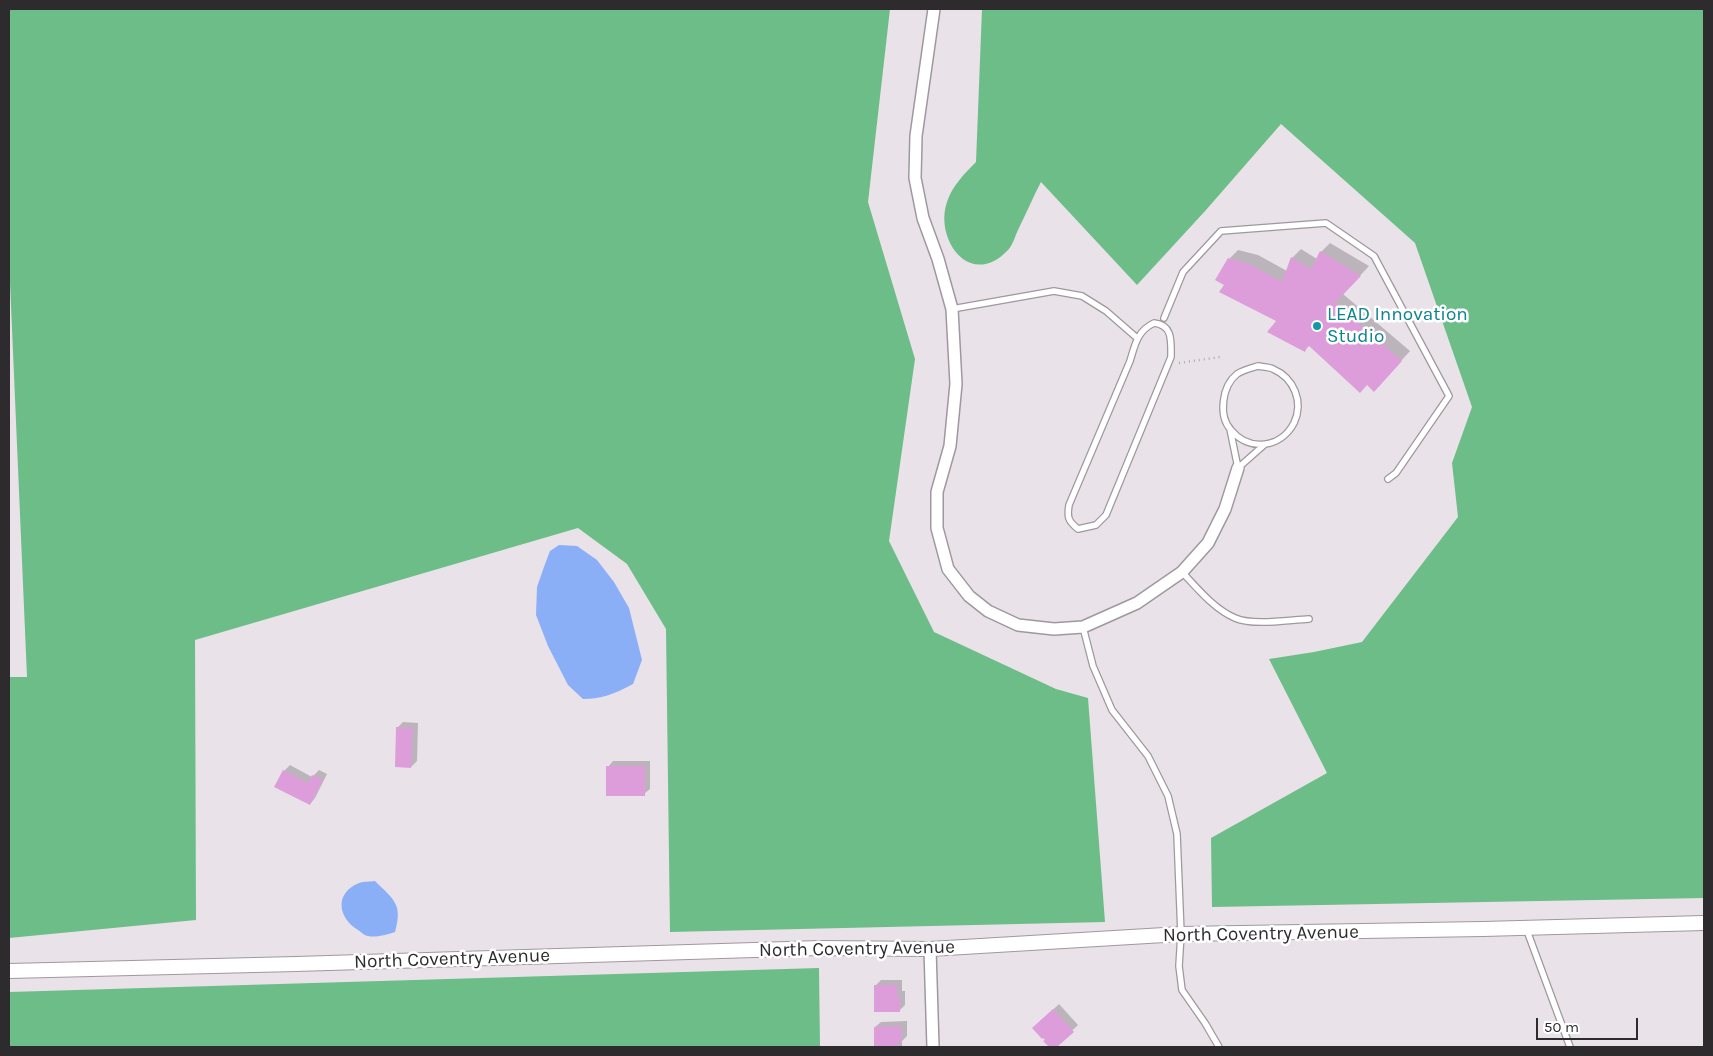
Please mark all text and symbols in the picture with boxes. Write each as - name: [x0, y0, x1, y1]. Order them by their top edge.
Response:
- place label: LEAD Innovation Studio: [1327, 304, 1468, 348]
- marker: LEAD Innovation Studio: [1311, 320, 1323, 332]
- street label: North Coventry Avenue: [1163, 921, 1359, 947]
- street label: North Coventry Avenue: [759, 936, 955, 962]
- street label: North Coventry Avenue: [354, 944, 550, 974]
- scale bar: [1538, 1008, 1640, 1040]
- text: 50 m: [1544, 1018, 1579, 1036]

